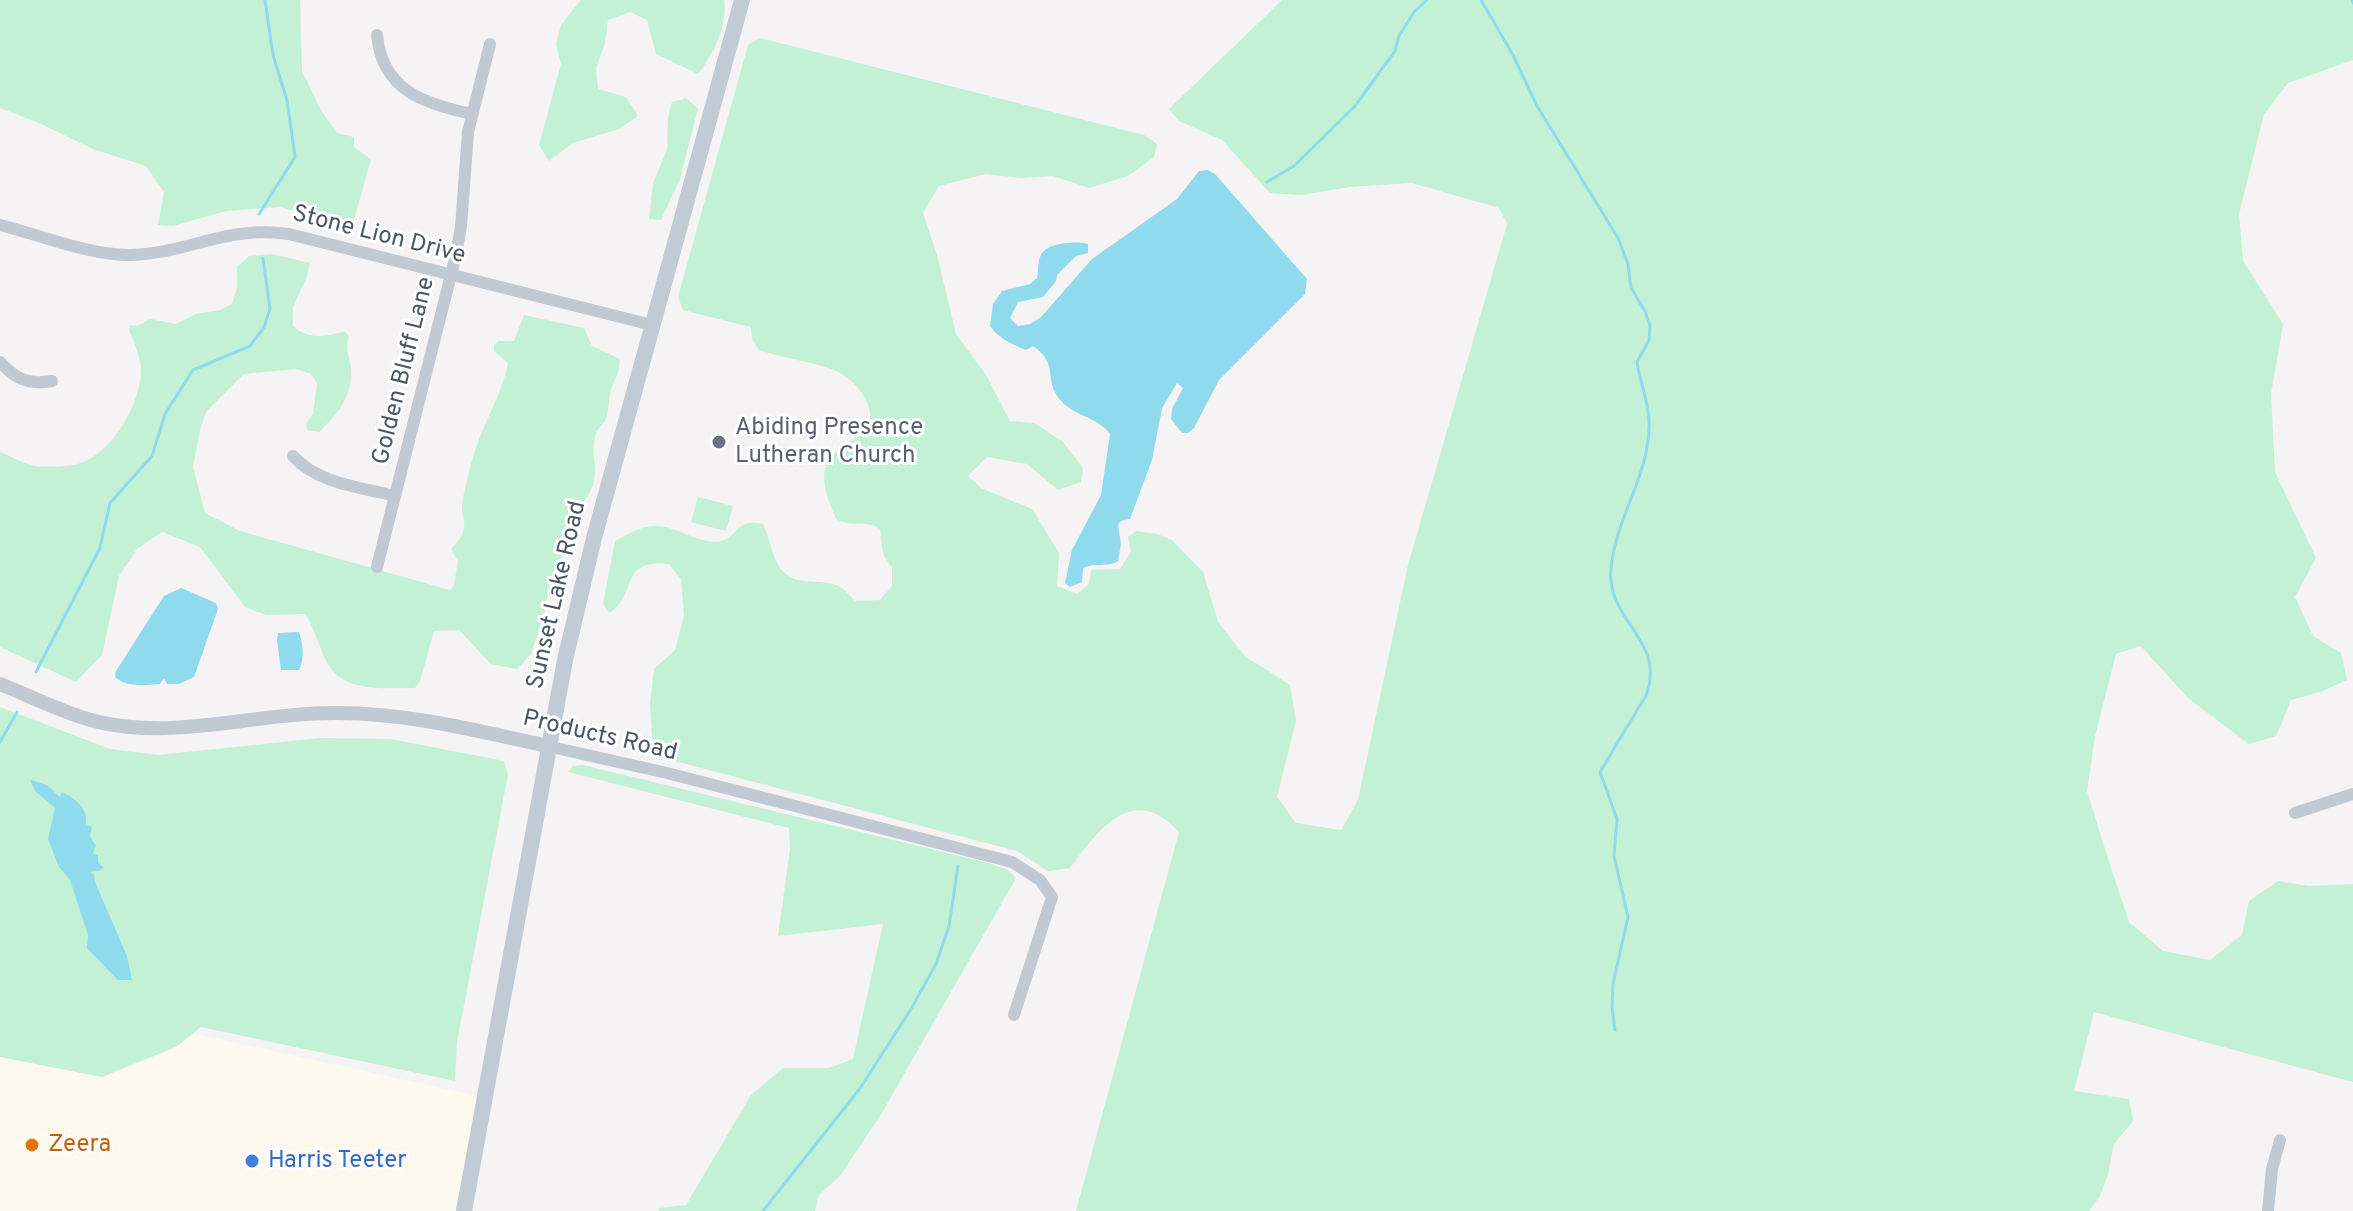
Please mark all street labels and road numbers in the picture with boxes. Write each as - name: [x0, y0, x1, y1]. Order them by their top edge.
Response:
- street label: Stone Lion Drive: [289, 199, 469, 271]
- street label: Golden Bluff Lane: [366, 274, 442, 468]
- street label: Sunset Lake Road: [521, 498, 593, 692]
- street label: Products Road: [520, 704, 680, 768]

